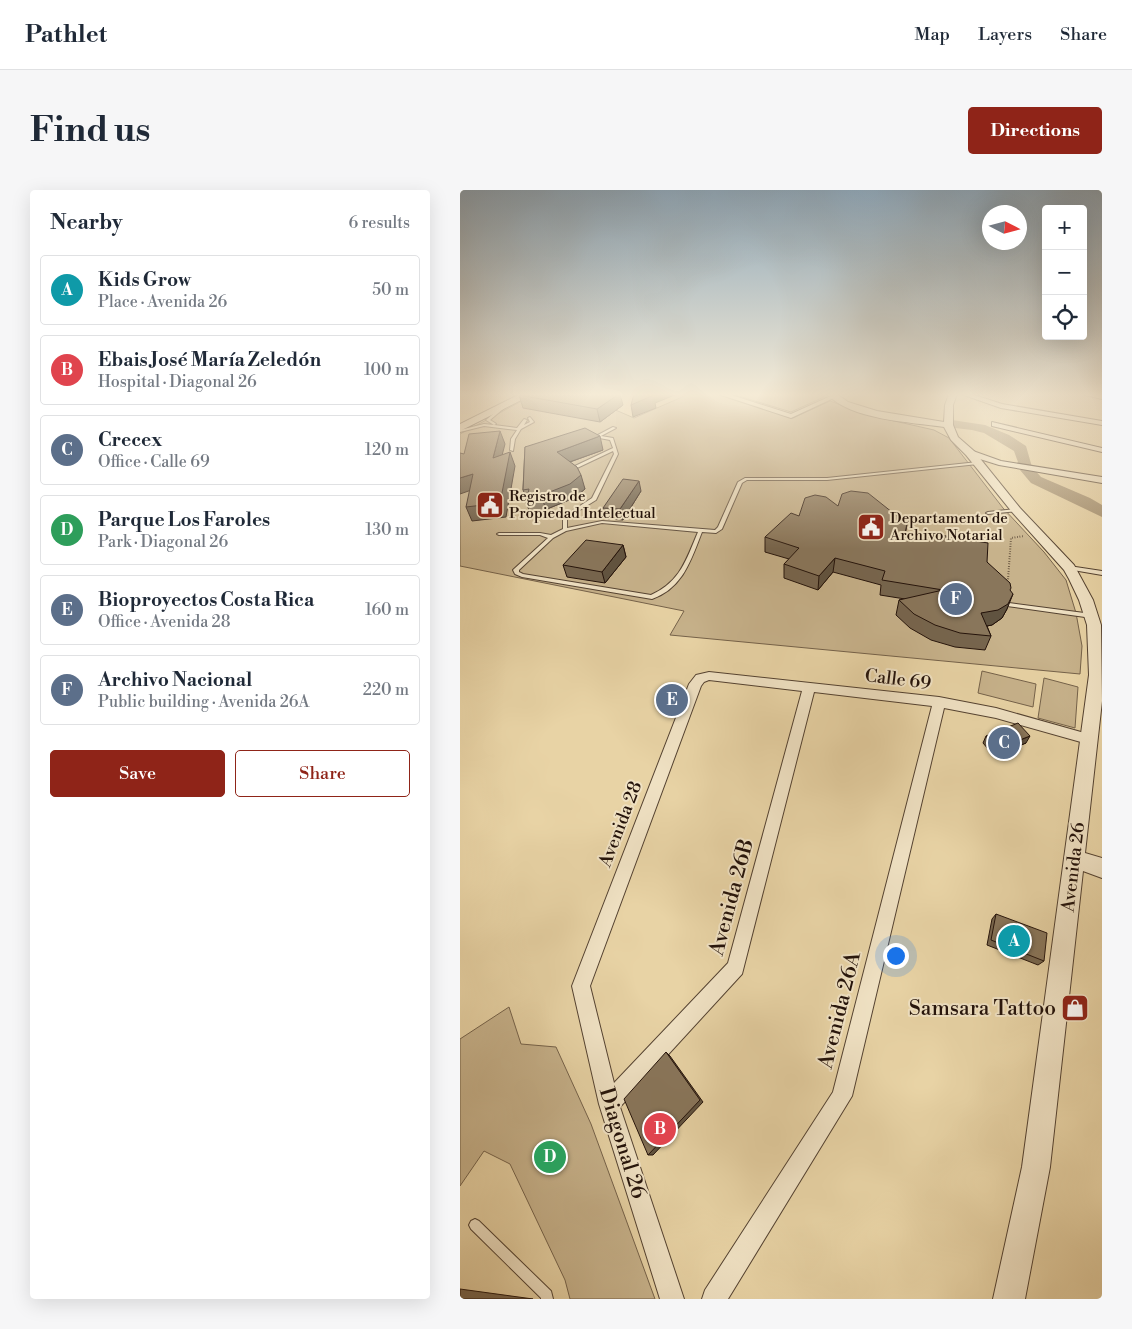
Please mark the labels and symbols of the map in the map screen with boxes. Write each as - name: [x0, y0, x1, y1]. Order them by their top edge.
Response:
- north arrow: [982, 205, 1027, 250]
- place label: Registro de Propiedad Intelectual: [509, 487, 656, 523]
- public building icon: Registro de Propiedad Intelectual: [475, 490, 505, 520]
- place label: Departamento de Archivo Notarial: [889, 509, 1008, 545]
- public building icon: Departamento de Archivo Notarial: [856, 512, 886, 542]
- pin: F: [940, 580, 972, 618]
- street label: Calle 69: [863, 664, 933, 695]
- pin: E: [656, 681, 688, 719]
- pin: C: [988, 724, 1020, 762]
- street label: Avenida 28: [593, 778, 647, 871]
- street label: Avenida 26: [1056, 821, 1090, 914]
- street label: Avenida 26B: [704, 836, 760, 960]
- pin: A: [998, 922, 1030, 960]
- your location: [883, 943, 909, 969]
- street label: Avenida 26A: [813, 949, 867, 1072]
- shop icon: Samsara Tattoo: [1060, 993, 1090, 1023]
- place label: Samsara Tattoo: [909, 996, 1056, 1022]
- street label: Diagonal 26: [593, 1085, 651, 1202]
- pin: B: [644, 1110, 676, 1148]
- pin: D: [534, 1138, 566, 1176]

